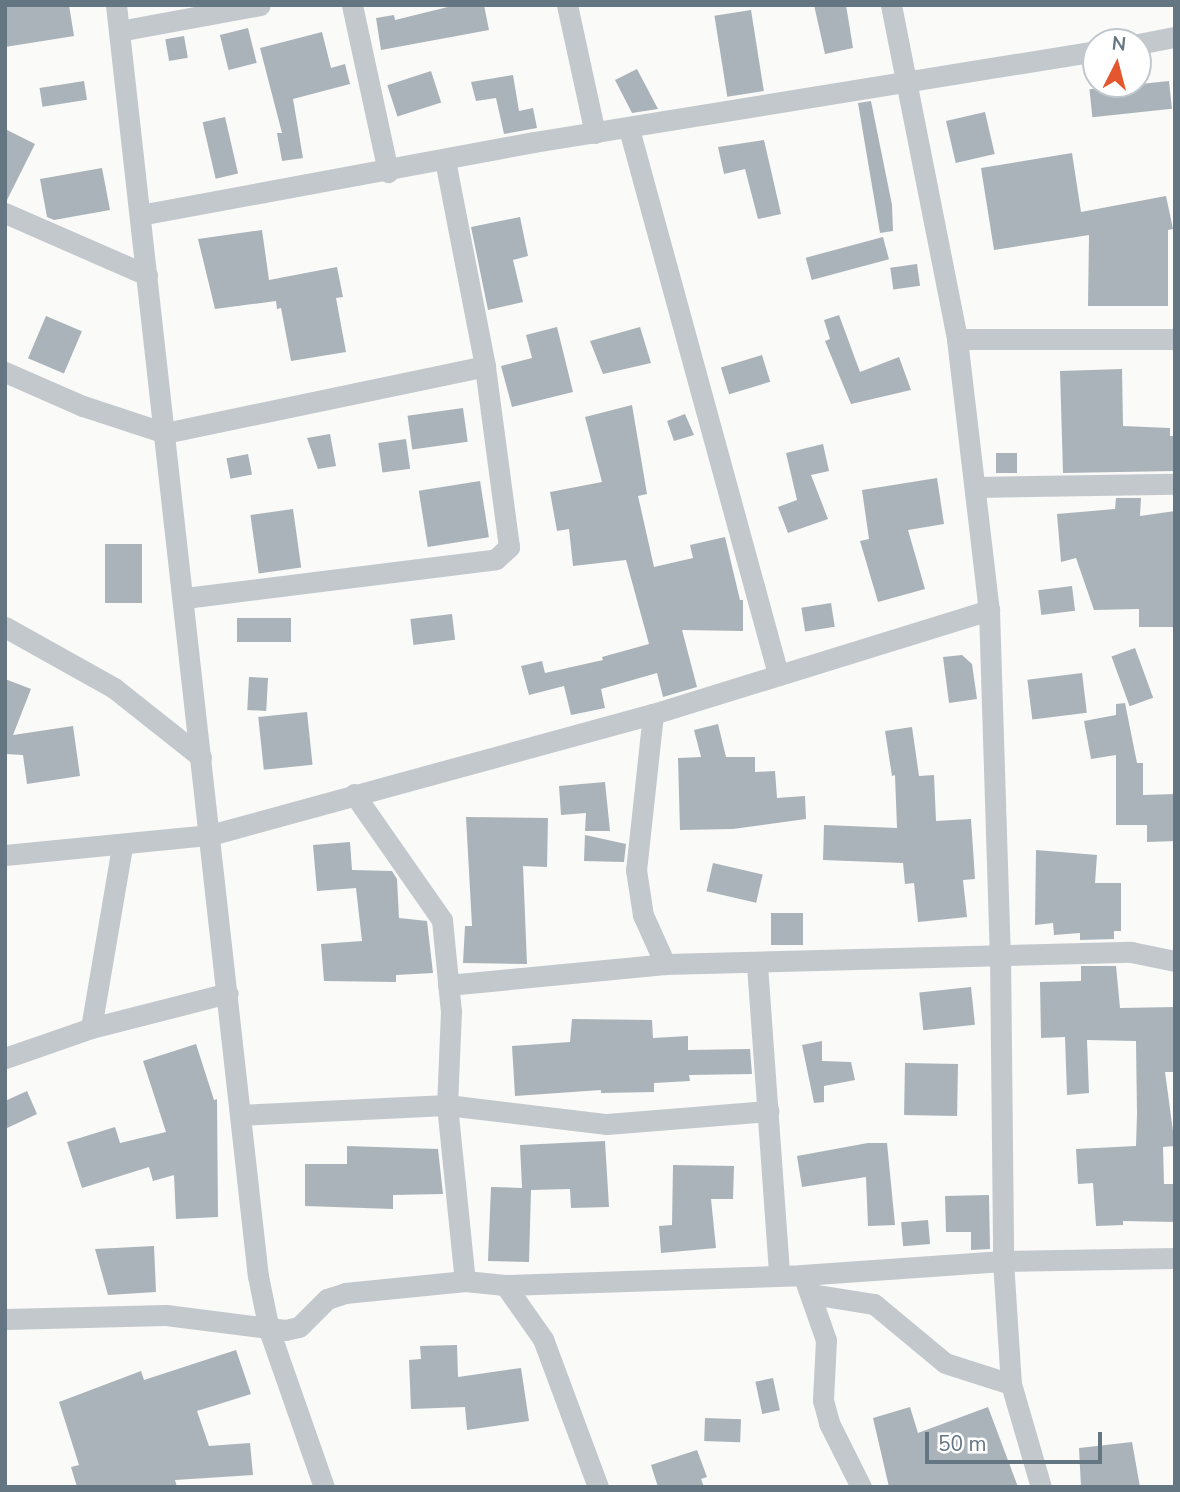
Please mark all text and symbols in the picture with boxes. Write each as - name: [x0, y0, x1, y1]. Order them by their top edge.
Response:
- north arrow: [1082, 28, 1152, 98]
- text: N: [1111, 30, 1127, 58]
- scale bar: [928, 1418, 1105, 1462]
- text: 50 m: [938, 1430, 987, 1458]

